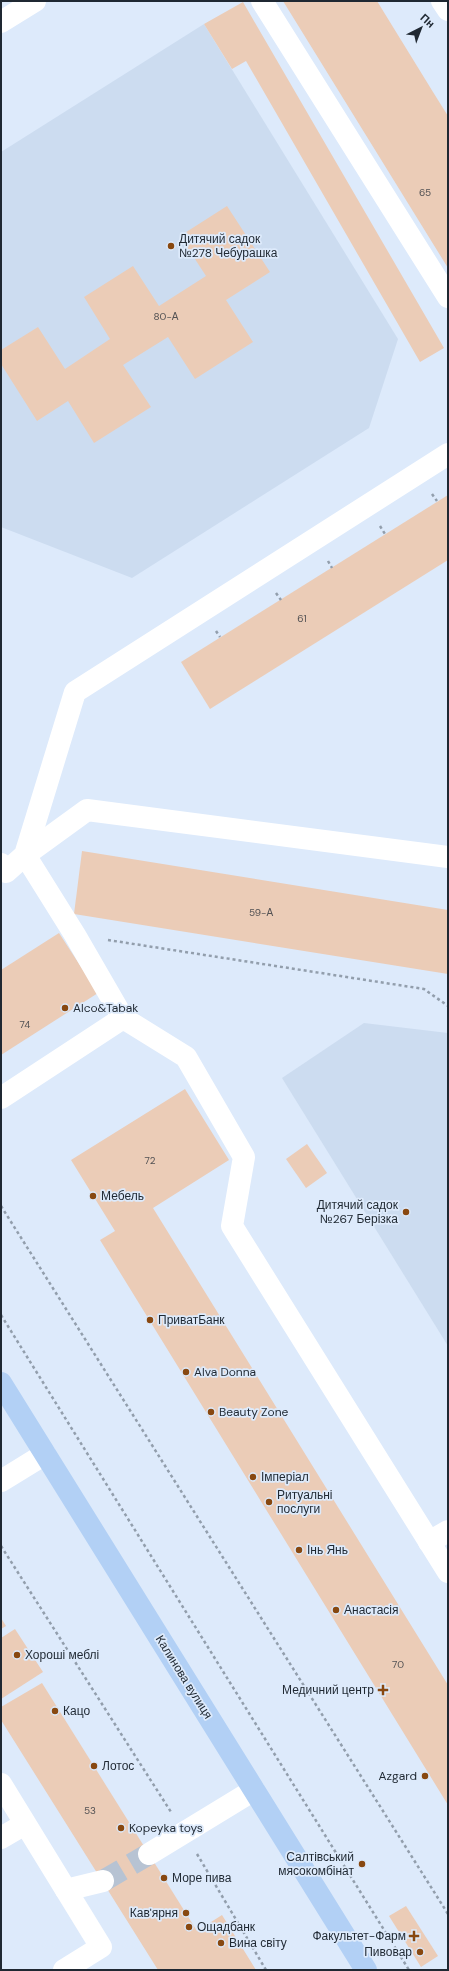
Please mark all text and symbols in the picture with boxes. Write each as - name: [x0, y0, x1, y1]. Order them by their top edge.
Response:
- north arrow: [401, 8, 441, 48]
- text: Пн: [418, 10, 438, 31]
- house number: 65: [419, 186, 431, 199]
- place label: Дитячий садок №278 Чебурашка: [179, 231, 278, 261]
- marker: Дитячий садок №278 Чебурашка: [166, 241, 176, 251]
- house number: 80-А: [154, 310, 179, 323]
- house number: 61: [297, 612, 307, 625]
- house number: 59-А: [249, 906, 273, 919]
- place label: Alco&Tabak: [73, 1000, 138, 1016]
- marker: Alco&Tabak: [60, 1003, 70, 1013]
- house number: 74: [20, 1018, 30, 1031]
- house number: 72: [145, 1154, 156, 1167]
- place label: Мебель: [101, 1188, 144, 1204]
- marker: Мебель: [88, 1191, 98, 1201]
- place label: Дитячий садок №267 Берізка: [317, 1197, 399, 1227]
- marker: Дитячий садок №267 Берізка: [401, 1207, 411, 1217]
- place label: ПриватБанк: [158, 1312, 225, 1328]
- marker: ПриватБанк: [145, 1315, 155, 1325]
- place label: Alva Donna: [194, 1364, 256, 1380]
- marker: Alva Donna: [181, 1367, 191, 1377]
- place label: Beauty Zone: [219, 1404, 289, 1420]
- marker: Beauty Zone: [206, 1407, 216, 1417]
- place label: Імперіал: [261, 1469, 309, 1485]
- marker: Імперіал: [248, 1472, 258, 1482]
- place label: Ритуальні послуги: [277, 1487, 332, 1517]
- marker: Ритуальні послуги: [264, 1497, 274, 1507]
- place label: Інь Янь: [307, 1542, 348, 1558]
- marker: Інь Янь: [294, 1545, 304, 1555]
- place label: Анастасія: [344, 1602, 399, 1618]
- marker: Анастасія: [331, 1605, 341, 1615]
- street label: Калинова вулиця: [152, 1632, 216, 1722]
- place label: Хороші меблі: [25, 1647, 99, 1663]
- marker: Хороші меблі: [12, 1650, 22, 1660]
- house number: 70: [392, 1658, 404, 1671]
- place label: Медичний центр: [282, 1682, 374, 1698]
- marker: Медичний центр: [377, 1684, 389, 1696]
- place label: Кацо: [63, 1703, 90, 1719]
- marker: Кацо: [50, 1706, 60, 1716]
- place label: Лотос: [102, 1758, 134, 1774]
- marker: Лотос: [89, 1761, 99, 1771]
- place label: Azgard: [379, 1768, 417, 1784]
- marker: Azgard: [420, 1771, 430, 1781]
- house number: 53: [84, 1804, 96, 1817]
- place label: Kopeyka toys: [129, 1820, 203, 1836]
- marker: Kopeyka toys: [116, 1823, 126, 1833]
- place label: Салтівський мясокомбінат: [278, 1849, 354, 1879]
- marker: Салтівський мясокомбінат: [357, 1859, 367, 1869]
- place label: Море пива: [172, 1870, 232, 1886]
- marker: Море пива: [159, 1873, 169, 1883]
- place label: Кав'ярня: [130, 1905, 178, 1921]
- marker: Кав'ярня: [181, 1908, 191, 1918]
- place label: Ощадбанк: [197, 1919, 256, 1935]
- marker: Ощадбанк: [184, 1922, 194, 1932]
- place label: Факультет-Фарм: [312, 1928, 406, 1944]
- marker: Факультет-Фарм: [409, 1931, 419, 1941]
- place label: Вина світу: [229, 1935, 287, 1951]
- marker: Вина світу: [216, 1938, 226, 1948]
- place label: Пивовар: [364, 1944, 412, 1960]
- marker: Пивовар: [415, 1947, 425, 1957]

